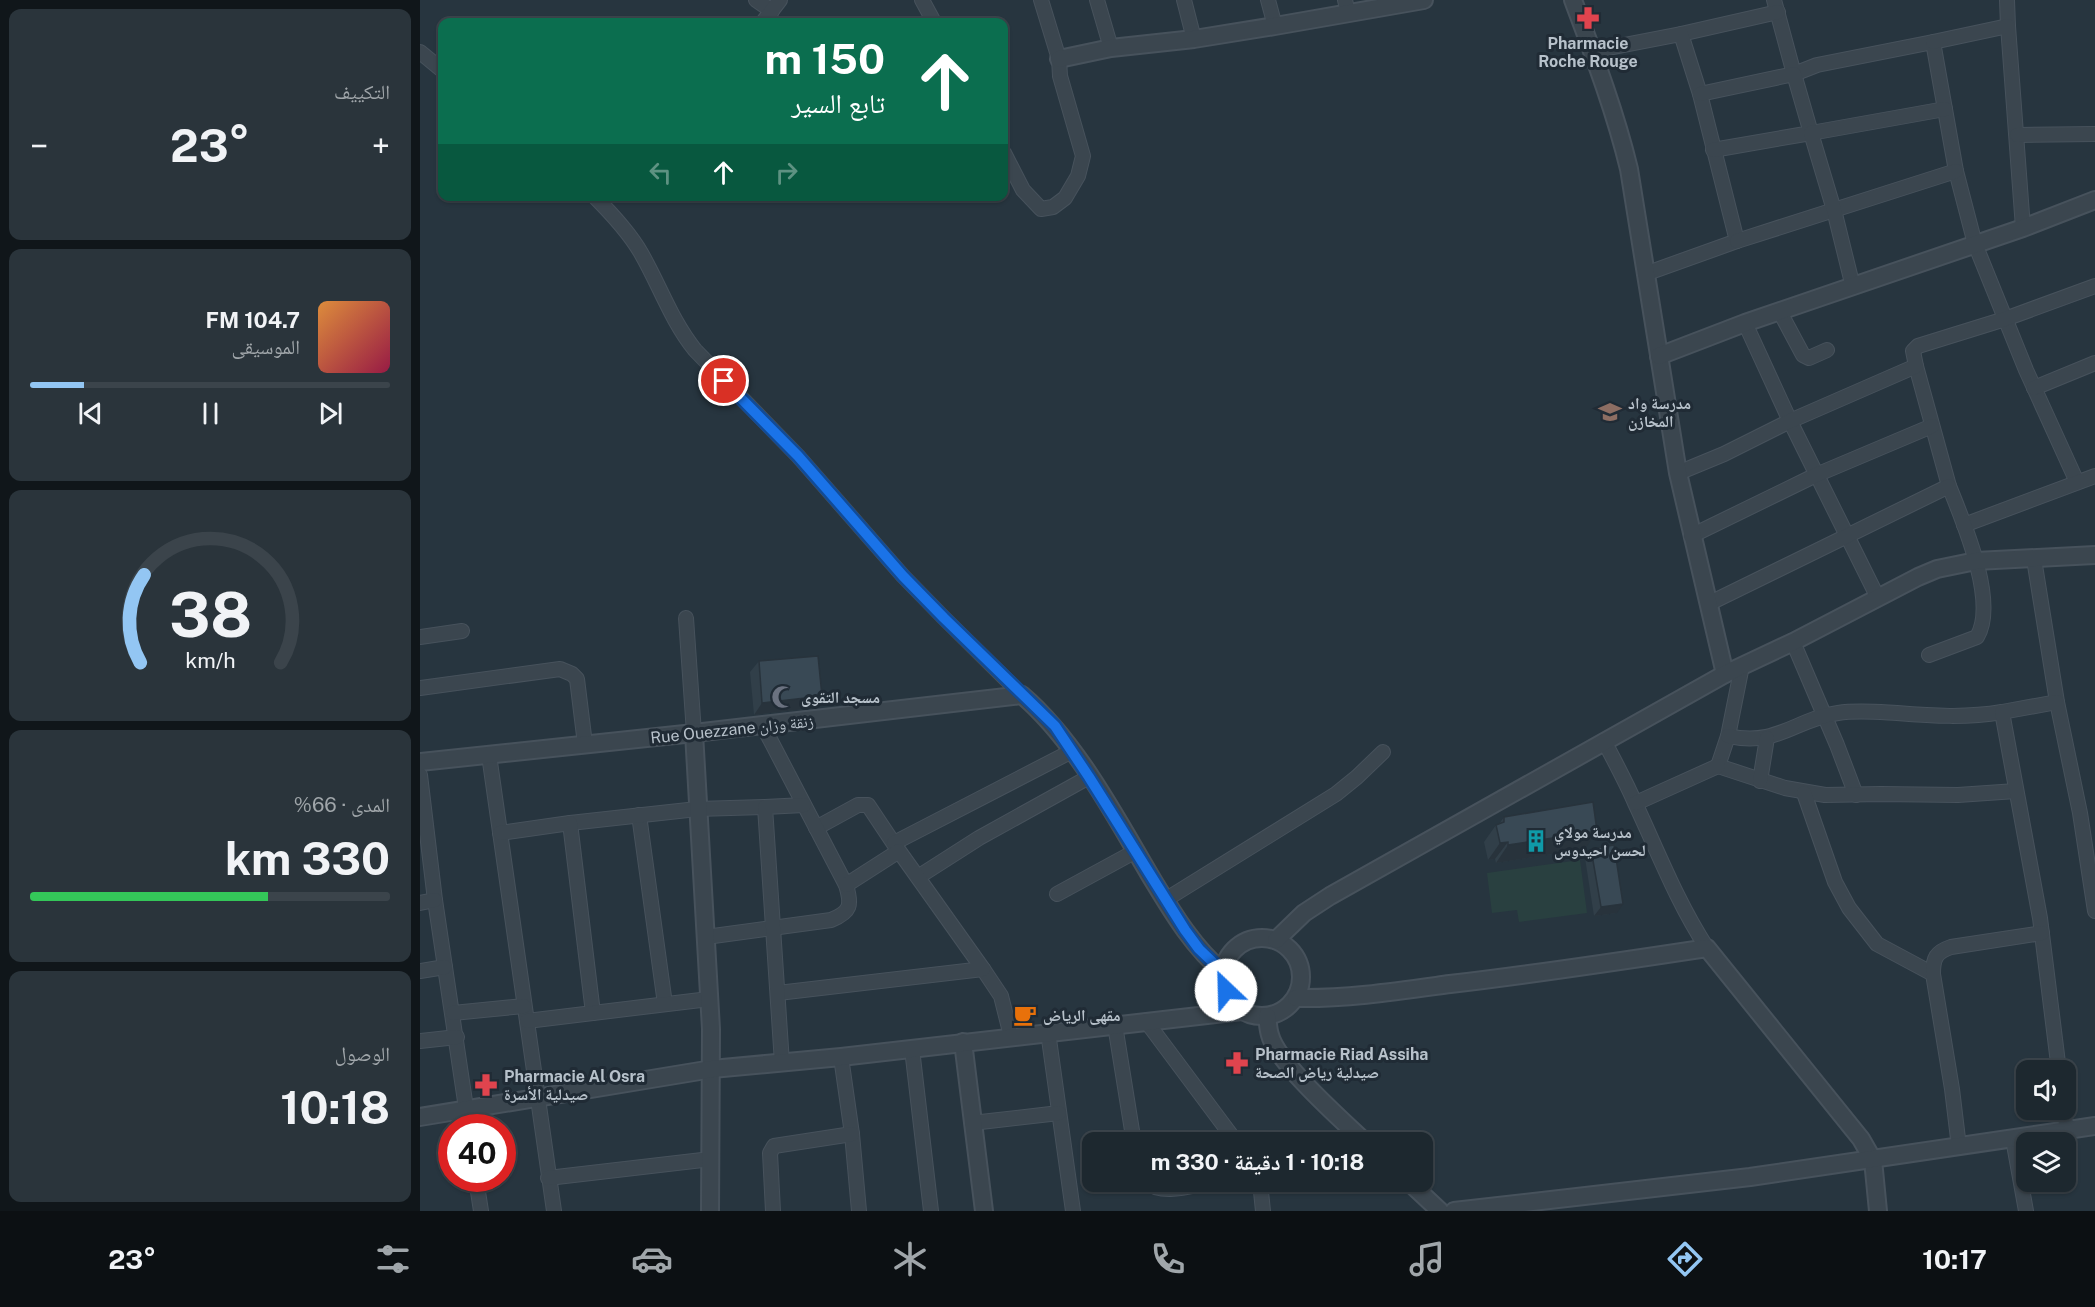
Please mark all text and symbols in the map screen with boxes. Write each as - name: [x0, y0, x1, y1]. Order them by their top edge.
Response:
- pharmacy icon: Pharmacie Roche Rouge: [1575, 5, 1601, 31]
- text: 150 m: [764, 34, 885, 83]
- place label: Pharmacie Roche Rouge: [1538, 34, 1638, 71]
- icon: ahead: [906, 42, 984, 120]
- text: التكييف: [334, 80, 390, 104]
- text: تابع السير: [791, 87, 885, 119]
- text: 23°: [170, 119, 250, 172]
- text: −: [30, 127, 48, 165]
- text: +: [372, 127, 390, 165]
- icon: left: [644, 156, 677, 189]
- icon: ahead: [707, 156, 740, 189]
- icon: right: [770, 156, 803, 189]
- text: 104.7 FM: [205, 307, 300, 333]
- text: الموسيقى: [232, 335, 300, 359]
- pin: [698, 355, 749, 406]
- icon: arrive: [707, 364, 740, 397]
- place label: مدرسة واد المخازن: [1628, 394, 1691, 431]
- icon: previous: [74, 397, 107, 430]
- icon: pause: [194, 397, 227, 430]
- icon: next: [314, 397, 347, 430]
- school or university icon: مدرسة واد المخازن: [1597, 399, 1623, 425]
- text: 38: [168, 578, 252, 651]
- text: km/h: [185, 648, 235, 673]
- mosque icon: مسجد التقوى: [770, 684, 796, 710]
- place label: مسجد التقوى: [801, 688, 880, 707]
- street label: Rue Ouezzane زنقة وزان: [649, 711, 815, 749]
- text: المدى · 66%: [294, 793, 390, 817]
- place label: مدرسة مولاي لحسن احيدوس: [1554, 823, 1646, 860]
- building icon: مدرسة مولاي لحسن احيدوس: [1523, 828, 1549, 854]
- text: 330 km: [225, 832, 390, 885]
- position arrow: [1194, 958, 1258, 1022]
- cafe icon: مقهى الرياض: [1012, 1002, 1038, 1028]
- place label: مقهى الرياض: [1043, 1006, 1121, 1025]
- text: الوصول: [335, 1042, 390, 1066]
- place label: Pharmacie Riad Assiha صيدلية رياض الصحة: [1255, 1045, 1428, 1082]
- pharmacy icon: Pharmacie Riad Assiha صيدلية رياض الصحة: [1224, 1050, 1250, 1076]
- map controls: [2016, 1060, 2076, 1192]
- button: sound: [2016, 1060, 2076, 1120]
- place label: Pharmacie Al Osra صيدلية الأسرة: [504, 1067, 645, 1104]
- pharmacy icon: Pharmacie Al Osra صيدلية الأسرة: [473, 1072, 499, 1098]
- text: 10:18: [280, 1081, 390, 1134]
- speed limit sign: 40: [438, 1114, 516, 1192]
- button: layers: [2016, 1132, 2076, 1192]
- text: 10:18 · 1 دقيقة · 330 m: [1151, 1149, 1364, 1175]
- icon: filters: [372, 1238, 414, 1280]
- icon: car: [631, 1238, 673, 1280]
- icon: climate: [889, 1238, 931, 1280]
- icon: phone: [1147, 1238, 1189, 1280]
- icon: music: [1406, 1238, 1448, 1280]
- icon: directions: [1664, 1238, 1706, 1280]
- text: 23°: [108, 1243, 156, 1275]
- text: 10:17: [1922, 1243, 1987, 1275]

